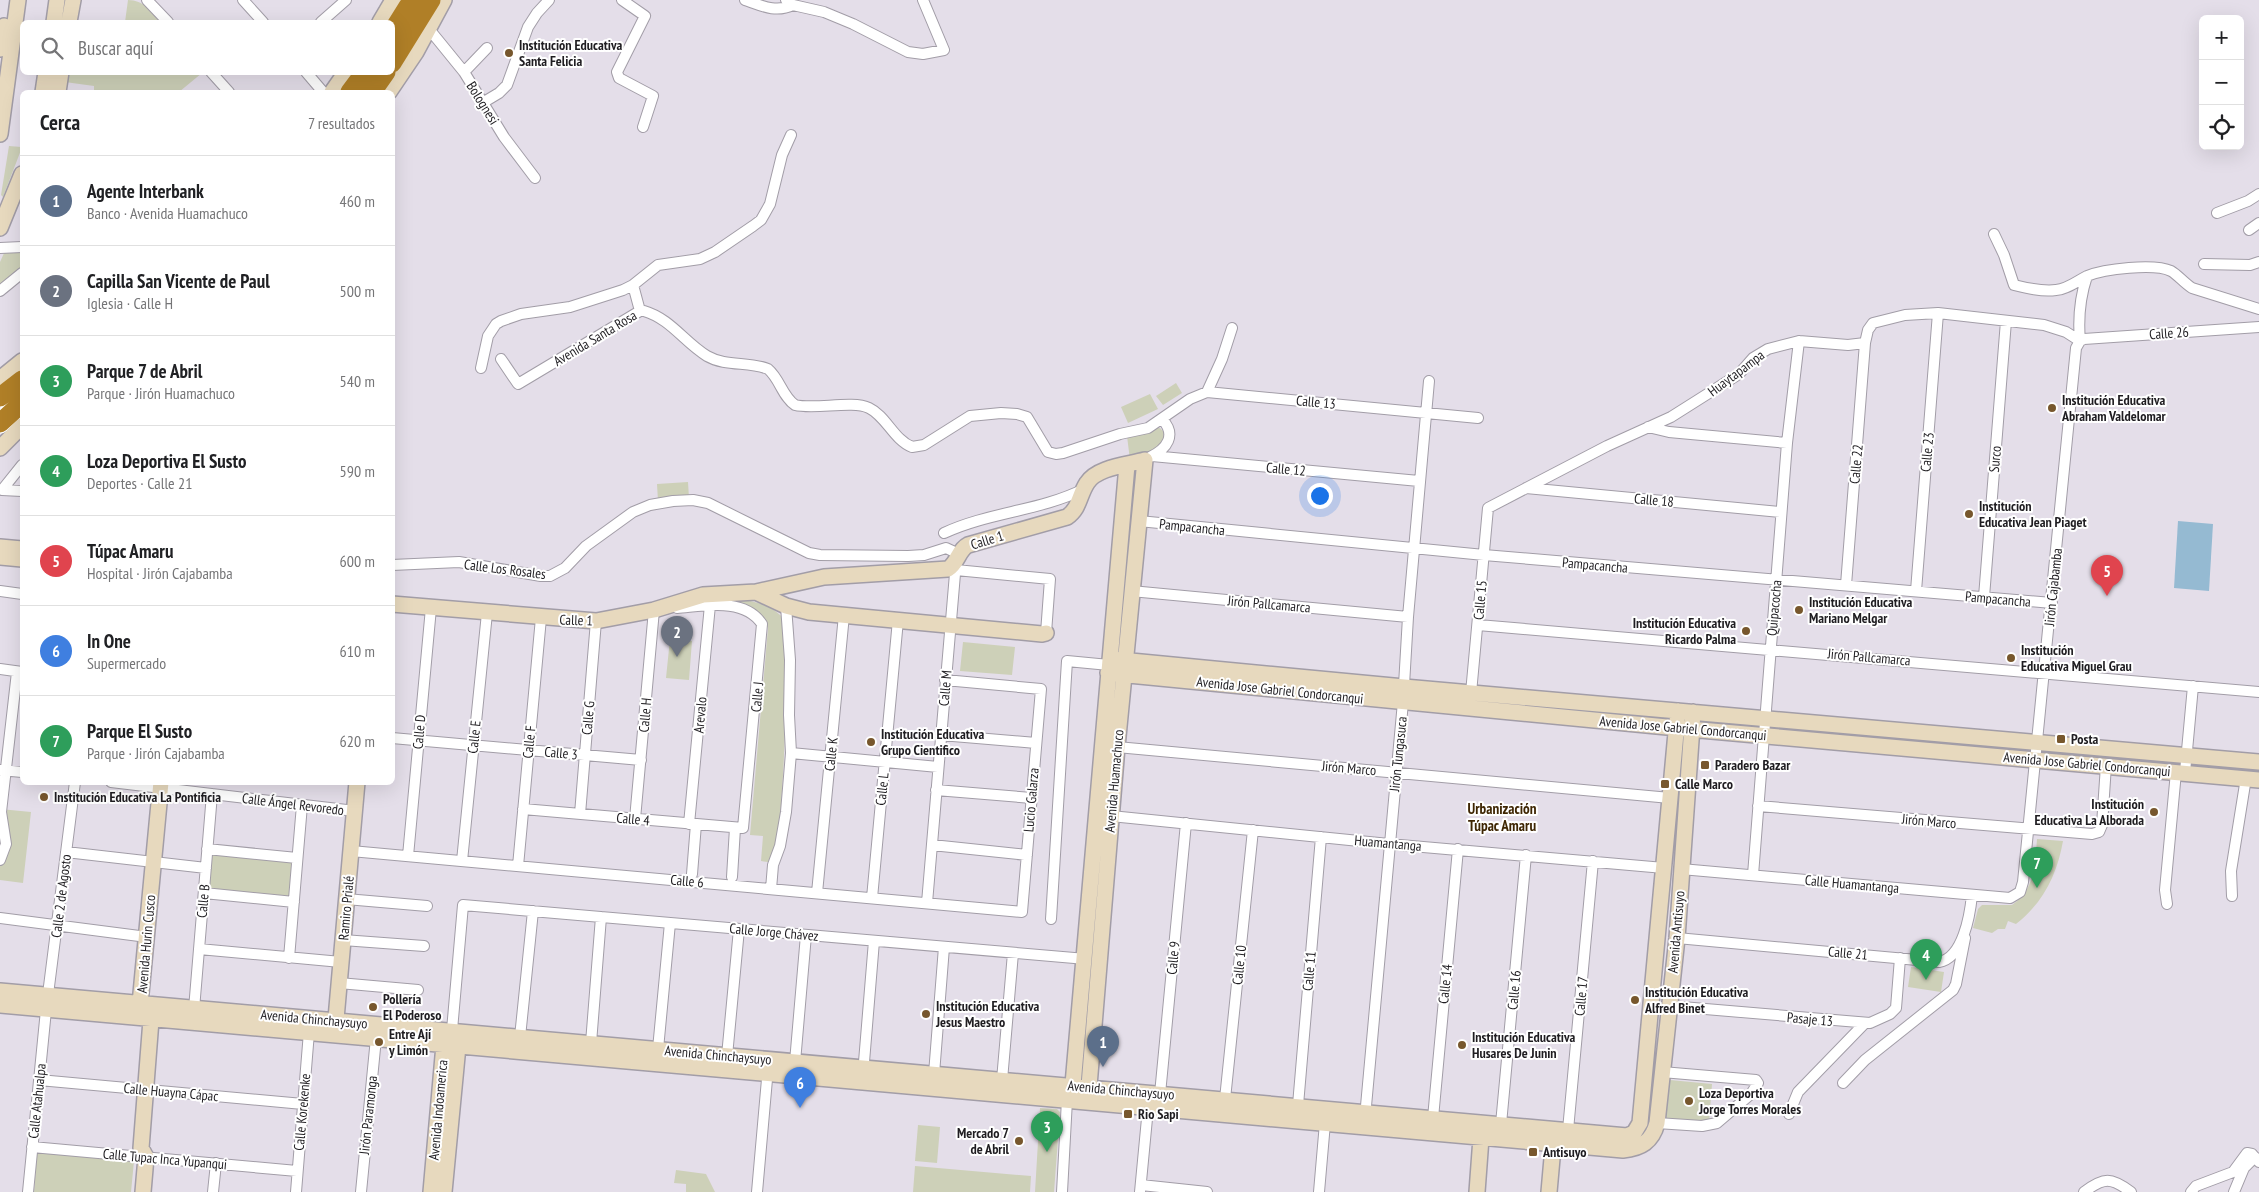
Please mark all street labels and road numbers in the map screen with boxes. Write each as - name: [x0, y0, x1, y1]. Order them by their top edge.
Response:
- street label: Bolognesi: [463, 78, 503, 128]
- street label: Avenida Santa Rosa: [550, 306, 640, 370]
- street label: Calle 26: [2149, 323, 2189, 343]
- street label: Huaytapampa: [1704, 346, 1768, 400]
- street label: Calle 13: [1295, 391, 1337, 413]
- street label: Calle 23: [1916, 431, 1938, 473]
- street label: Calle 22: [1845, 443, 1867, 485]
- street label: Surco: [1985, 445, 2005, 473]
- street label: Calle 12: [1265, 458, 1307, 480]
- street label: Calle 18: [1633, 489, 1675, 511]
- street label: Pampacancha: [1158, 515, 1226, 539]
- street label: Calle 1: [968, 527, 1006, 553]
- street label: Jirón Cajabamba: [2040, 547, 2066, 628]
- street label: Pampacancha: [1561, 553, 1629, 577]
- street label: Calle Los Rosales: [463, 555, 547, 583]
- street label: Calle 15: [1469, 579, 1491, 621]
- street label: Quipacocha: [1763, 579, 1785, 637]
- street label: Pampacancha: [1964, 587, 2032, 611]
- street label: Jirón Pallcamarca: [1226, 591, 1311, 617]
- street label: Calle 1: [559, 610, 593, 630]
- street label: Jirón Pallcamarca: [1826, 644, 1911, 670]
- street label: Calle M: [934, 669, 956, 707]
- street label: Avenida Jose Gabriel Condorcanqui: [1196, 672, 1364, 708]
- street label: Calle J: [747, 681, 767, 713]
- street label: Arevalo: [689, 696, 711, 734]
- street label: Calle H: [635, 697, 655, 733]
- street label: Calle G: [578, 700, 598, 736]
- street label: Avenida Jose Gabriel Condorcanqui: [1599, 712, 1767, 744]
- street label: Calle D: [409, 714, 429, 750]
- street label: Jirón Tungasuca: [1385, 716, 1411, 793]
- street label: Calle E: [463, 720, 485, 754]
- street label: Calle F: [519, 725, 539, 759]
- street label: Avenida Huamachuco: [1101, 729, 1127, 833]
- street label: Calle K: [820, 736, 842, 772]
- street label: Calle 3: [544, 743, 578, 763]
- street label: Avenida Jose Gabriel Condorcanqui: [2003, 748, 2171, 780]
- street label: Jirón Marco: [1320, 757, 1377, 779]
- street label: Lucio Galarza: [1019, 767, 1043, 833]
- street label: Calle L: [871, 772, 893, 806]
- street label: Calle Ángel Revoredo: [241, 789, 345, 819]
- street label: Calle 4: [616, 809, 651, 829]
- street label: Jirón Marco: [1900, 810, 1957, 832]
- street label: Huamantanga: [1354, 831, 1422, 855]
- street label: Calle 2 de Agosto: [47, 853, 75, 939]
- street label: Calle 6: [670, 871, 704, 891]
- street label: Calle Huamantanga: [1804, 871, 1900, 897]
- street label: Ramiro Prialé: [334, 875, 358, 941]
- street label: Calle B: [193, 883, 213, 919]
- street label: Avenida Antisuyo: [1663, 890, 1689, 974]
- street label: Avenida Hurin Cusco: [133, 894, 159, 994]
- street label: Calle Jorge Chávez: [729, 919, 819, 945]
- street label: Calle 9: [1163, 941, 1183, 975]
- street label: Calle 21: [1827, 942, 1869, 964]
- street label: Calle 10: [1228, 944, 1250, 986]
- street label: Calle 11: [1298, 950, 1320, 992]
- street label: Calle 14: [1434, 963, 1456, 1005]
- street label: Calle 16: [1503, 969, 1525, 1011]
- street label: Calle 17: [1570, 975, 1592, 1017]
- street label: Avenida Chinchaysuyo: [260, 1005, 368, 1033]
- street label: Pasaje 13: [1786, 1008, 1834, 1030]
- street label: Avenida Chinchaysuyo: [664, 1041, 772, 1069]
- street label: Avenida Indoamerica: [425, 1059, 451, 1161]
- street label: Calle Atahualpa: [24, 1063, 50, 1139]
- street label: Calle Korekenke: [290, 1072, 314, 1151]
- street label: Jirón Paramonga: [355, 1075, 381, 1156]
- street label: Avenida Chinchaysuyo: [1067, 1076, 1175, 1104]
- street label: Calle Huayna Cápac: [123, 1079, 219, 1105]
- street label: Calle Tupac Inca Yupanqui: [102, 1145, 228, 1173]

